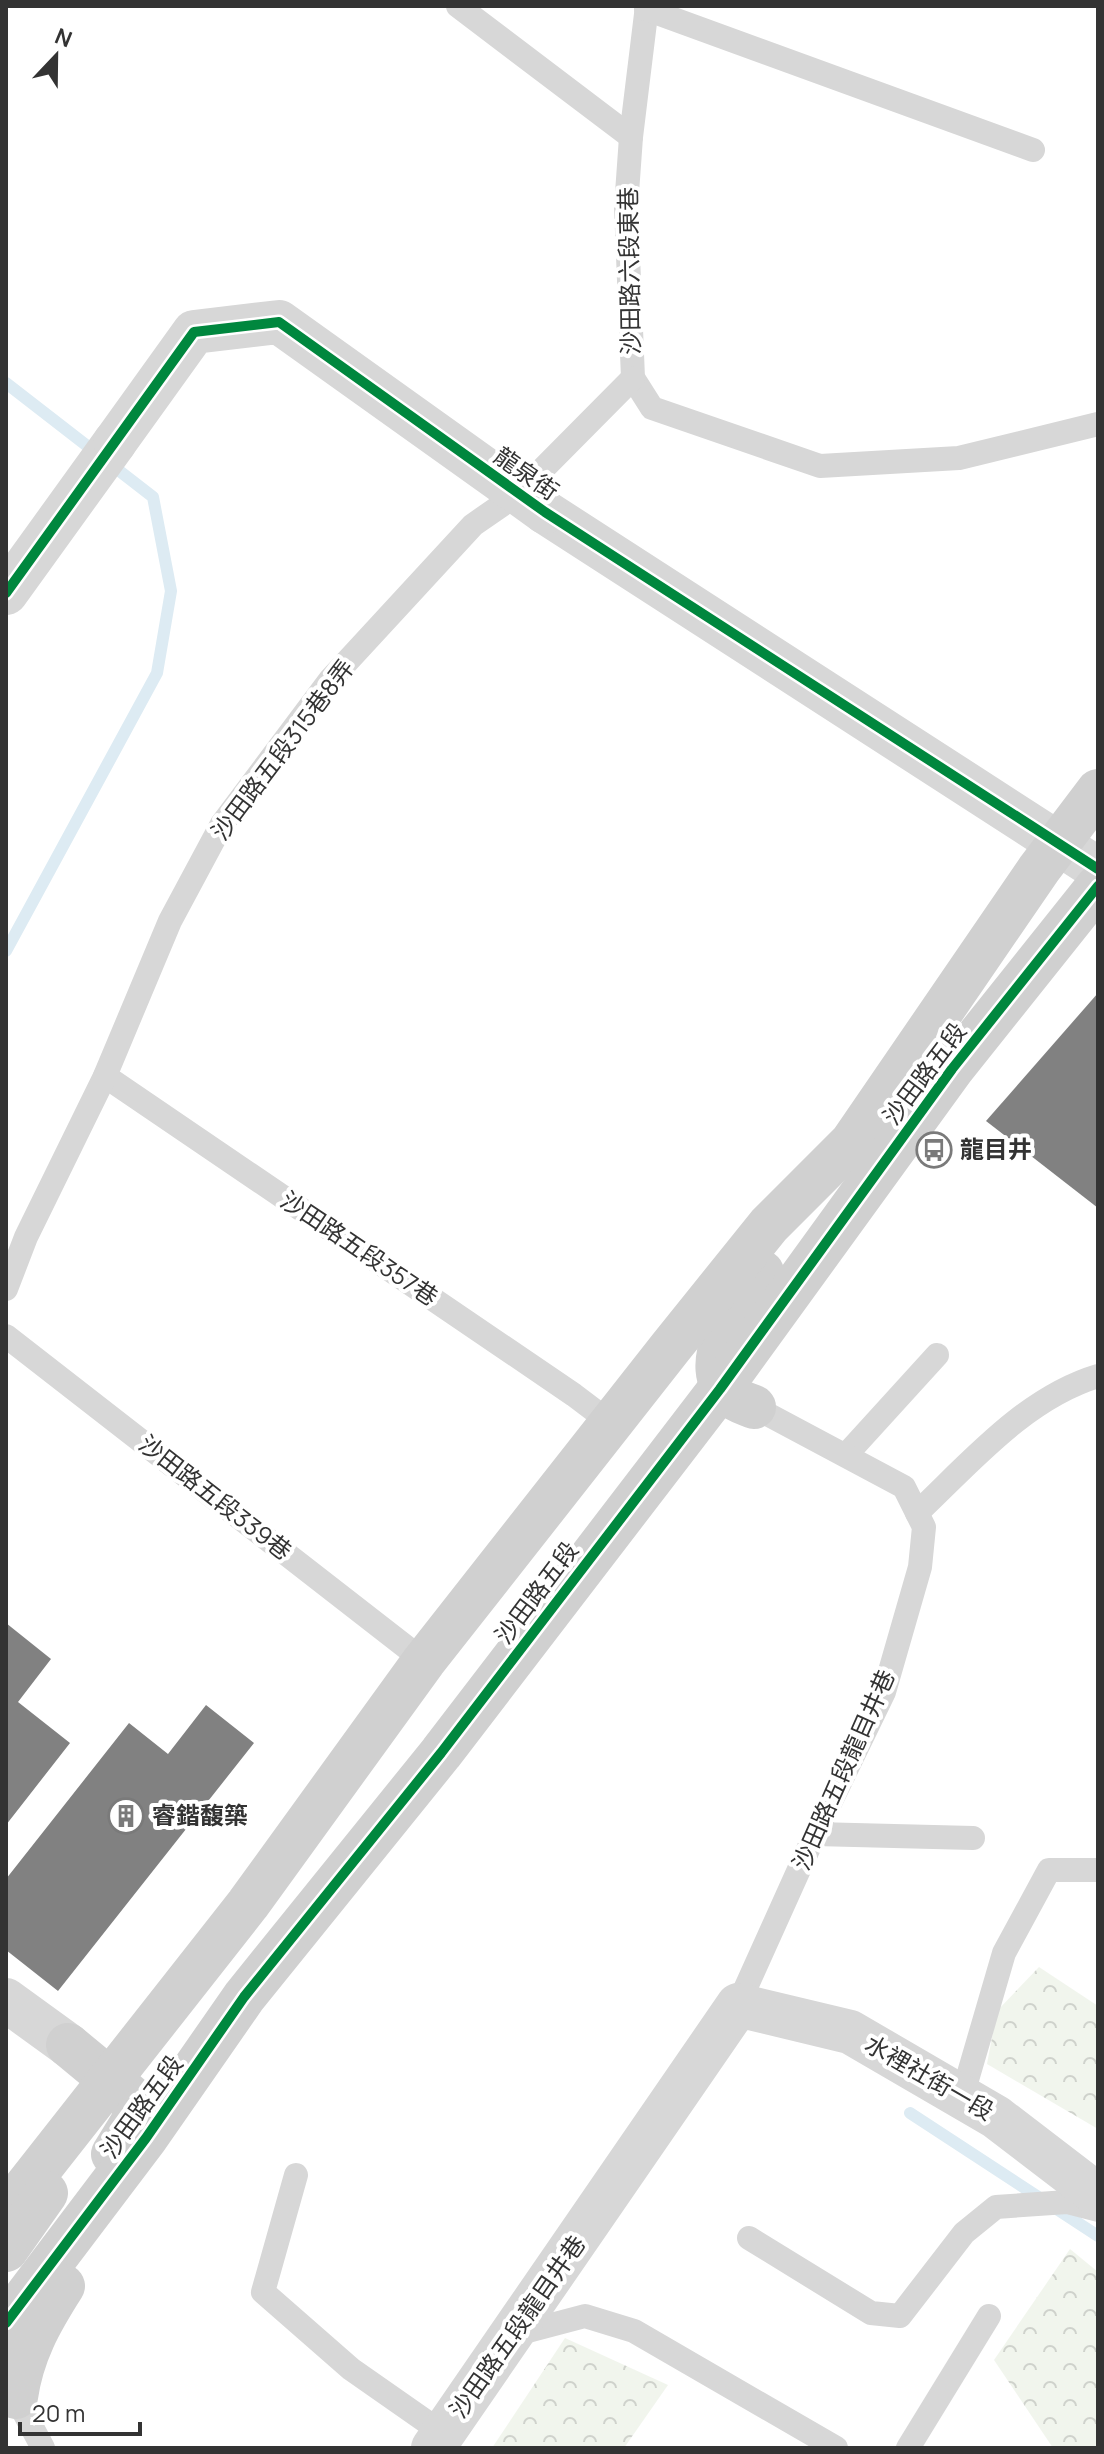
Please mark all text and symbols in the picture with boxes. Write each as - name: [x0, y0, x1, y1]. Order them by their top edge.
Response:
- north arrow: [16, 16, 96, 96]
- text: N: [51, 21, 76, 54]
- street label: 沙田路六段東巷: [611, 187, 646, 355]
- street label: 龍泉街: [488, 439, 566, 507]
- street label: 沙田路五段315巷8弄: [203, 652, 361, 846]
- street label: 沙田路五段: [875, 1015, 973, 1131]
- bus stop icon: 龍目井: [915, 1131, 953, 1169]
- place label: 龍目井: [960, 1132, 1032, 1165]
- street label: 沙田路五段357巷: [275, 1183, 445, 1313]
- street label: 沙田路五段339巷: [133, 1427, 299, 1567]
- street label: 沙田路五段: [487, 1534, 585, 1650]
- street label: 沙田路五段龍目井巷: [784, 1664, 902, 1875]
- building icon: 睿鍇馥築: [107, 1797, 145, 1835]
- place label: 睿鍇馥築: [152, 1798, 248, 1831]
- street label: 水裡社街一段: [859, 2026, 1000, 2127]
- street label: 沙田路五段: [92, 2048, 189, 2164]
- street label: 沙田路五段龍目井巷: [441, 2228, 592, 2424]
- scale bar: [20, 2386, 140, 2436]
- text: 20 m: [32, 2396, 85, 2429]

